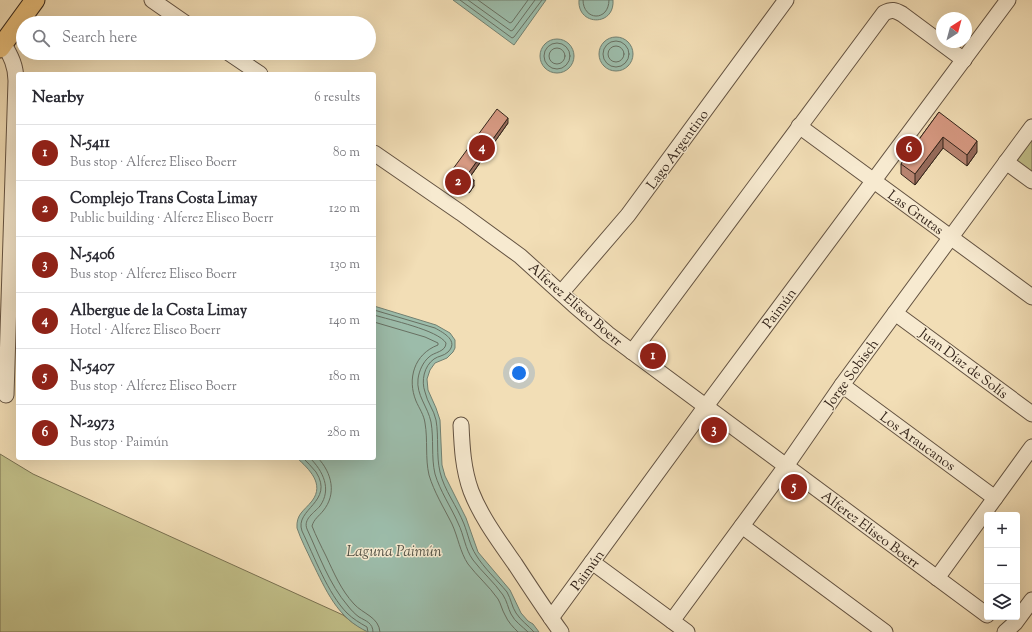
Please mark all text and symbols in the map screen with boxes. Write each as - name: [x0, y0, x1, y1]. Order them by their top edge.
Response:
- north arrow: [936, 12, 972, 48]
- search box: [16, 16, 376, 60]
- icon: search: [30, 27, 52, 49]
- text: Search here: [62, 28, 137, 49]
- text: Nearby: [32, 86, 84, 110]
- text: 6 results: [314, 89, 360, 107]
- street label: Lago Argentino: [643, 106, 715, 194]
- text: N-5411: [70, 133, 110, 154]
- pin: 4: [469, 133, 495, 163]
- pin: 6: [896, 134, 922, 164]
- text: 1: [43, 144, 47, 162]
- text: 80 m: [333, 144, 360, 162]
- text: Bus stop · Alferez Eliseo Boerr: [70, 154, 237, 172]
- pin: 2: [445, 167, 471, 197]
- street label: Las Grutas: [883, 186, 947, 241]
- text: Complejo Trans Costa Limay: [70, 189, 258, 210]
- text: 2: [42, 200, 48, 218]
- text: 120 m: [329, 200, 360, 218]
- text: Public building · Alferez Eliseo Boerr: [70, 210, 273, 228]
- text: N-5406: [70, 245, 115, 266]
- text: 3: [42, 256, 48, 274]
- text: 130 m: [330, 256, 360, 274]
- street label: Alferez Eliseo Boerr: [523, 259, 627, 353]
- text: Bus stop · Alferez Eliseo Boerr: [70, 266, 237, 284]
- street label: Paimún: [759, 285, 802, 334]
- text: Albergue de la Costa Limay: [70, 301, 247, 322]
- text: 4: [42, 312, 48, 330]
- text: 140 m: [329, 312, 360, 330]
- text: Hotel · Alferez Eliseo Boerr: [70, 322, 221, 340]
- street label: Juan Díaz de Solís: [914, 324, 1011, 405]
- street label: Jorge Sobisch: [820, 336, 884, 414]
- pin: 1: [640, 341, 666, 371]
- text: N-5407: [70, 357, 115, 378]
- your location: [509, 363, 529, 383]
- text: 5: [43, 368, 47, 386]
- text: 180 m: [329, 368, 360, 386]
- text: Bus stop · Alferez Eliseo Boerr: [70, 378, 237, 396]
- street label: Los Araucanos: [875, 408, 959, 477]
- text: N-2973: [70, 413, 115, 434]
- pin: 3: [701, 415, 727, 445]
- text: 6: [42, 424, 48, 442]
- text: 280 m: [327, 424, 360, 442]
- text: Bus stop · Paimún: [70, 434, 169, 452]
- pin: 5: [781, 472, 807, 502]
- street label: Alferez Eliseo Boerr: [816, 487, 924, 575]
- map controls: [984, 512, 1020, 620]
- button: +: [984, 512, 1020, 548]
- water label: Laguna Paimún: [346, 542, 442, 563]
- street label: Paimún: [567, 547, 610, 596]
- button: −: [984, 548, 1020, 584]
- button: layers: [984, 584, 1020, 620]

